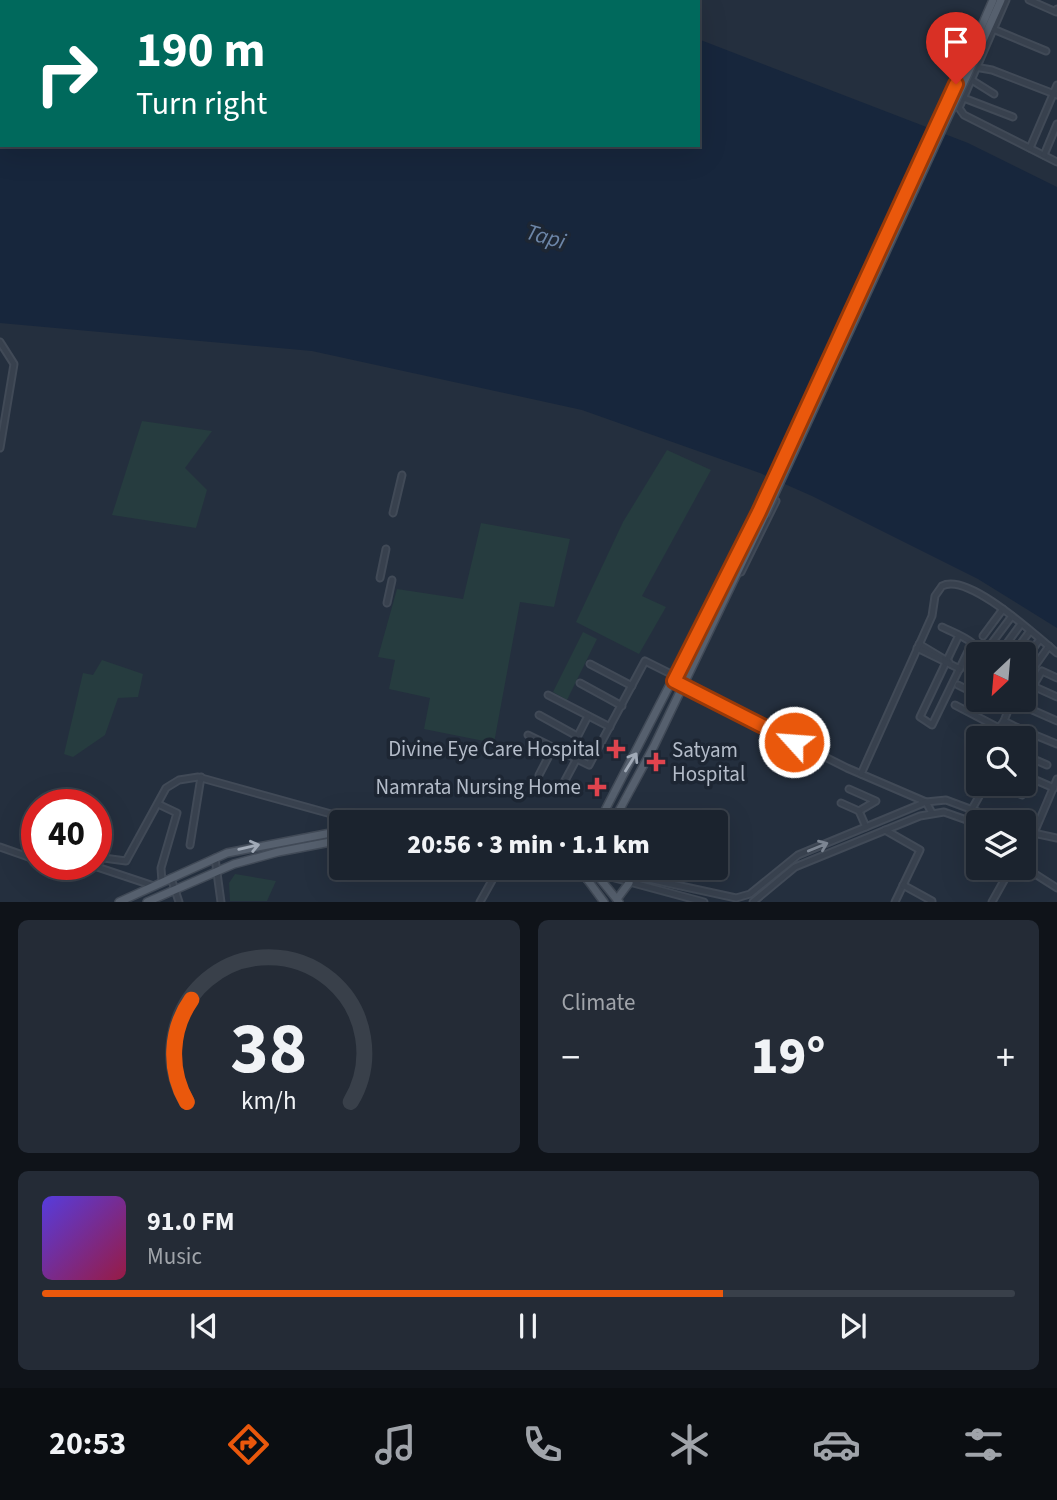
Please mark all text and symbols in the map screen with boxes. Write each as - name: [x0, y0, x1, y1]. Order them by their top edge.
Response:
- pin: [926, 12.0, 986, 84]
- text: 190 m: [136, 16, 265, 86]
- icon: arrive: [937, 23, 975, 61]
- icon: right: [21, 28, 112, 119]
- text: Turn right: [136, 81, 267, 127]
- water label: Tapi: [522, 215, 570, 258]
- north arrow: [966, 642, 1036, 712]
- map controls: [966, 642, 1036, 880]
- position arrow: [757, 705, 831, 779]
- button: search: [966, 726, 1036, 796]
- place label: Divine Eye Care Hospital: [388, 734, 600, 764]
- place label: Satyam Hospital: [672, 735, 745, 789]
- marker: Divine Eye Care Hospital: [606, 739, 626, 759]
- marker: Satyam Hospital: [646, 752, 666, 772]
- one-way arrow: [623, 753, 638, 772]
- place label: Namrata Nursing Home: [376, 772, 581, 802]
- marker: Namrata Nursing Home: [587, 777, 607, 797]
- speed limit sign: 40: [21, 789, 112, 880]
- button: layers: [966, 810, 1036, 880]
- text: 20:56 · 3 min · 1.1 km: [407, 826, 650, 863]
- one-way arrow: [238, 840, 260, 853]
- one-way arrow: [806, 840, 828, 853]
- text: Climate: [562, 986, 635, 1019]
- text: 38: [230, 998, 307, 1102]
- text: 19°: [751, 1020, 826, 1094]
- text: −: [562, 1031, 580, 1085]
- text: +: [996, 1031, 1015, 1085]
- text: km/h: [241, 1083, 297, 1119]
- text: 91.0 FM: [147, 1203, 235, 1240]
- text: Music: [147, 1240, 202, 1273]
- icon: previous: [185, 1307, 223, 1345]
- icon: pause: [509, 1307, 547, 1345]
- icon: next: [834, 1307, 872, 1345]
- icon: directions: [224, 1420, 273, 1469]
- icon: music: [371, 1420, 420, 1469]
- icon: phone: [518, 1420, 567, 1469]
- icon: climate: [665, 1420, 714, 1469]
- icon: car: [812, 1420, 861, 1469]
- icon: filters: [959, 1420, 1008, 1469]
- text: 20:53: [49, 1421, 126, 1467]

